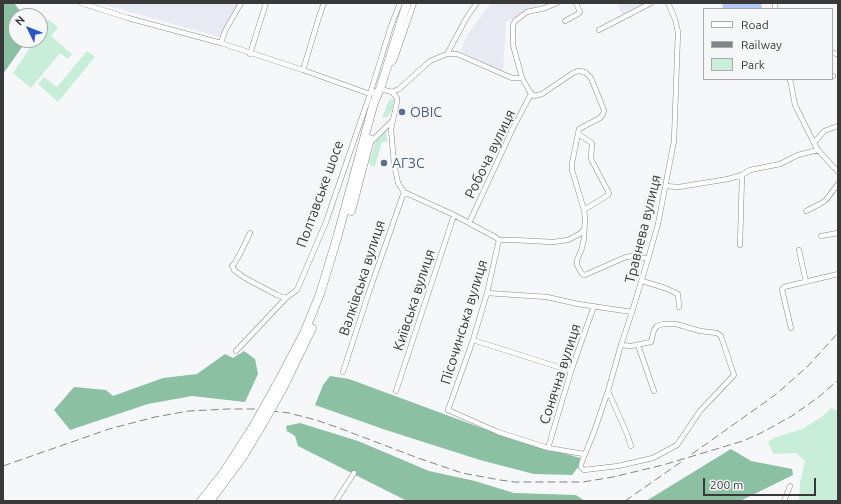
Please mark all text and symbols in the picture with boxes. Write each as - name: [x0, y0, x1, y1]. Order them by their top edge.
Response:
- north arrow: [8, 8, 48, 48]
- legend: [703, 8, 833, 80]
- text: N: [13, 13, 27, 28]
- text: Road: [741, 18, 769, 31]
- text: Railway: [741, 38, 782, 51]
- text: Park: [741, 58, 765, 71]
- place label: ОВІС: [410, 104, 442, 120]
- marker: ОВІС: [397, 107, 407, 117]
- street label: Робоча вулиця: [461, 107, 519, 201]
- street label: Полтавське шосе: [293, 138, 347, 250]
- place label: АГЗС: [392, 155, 424, 171]
- marker: АГЗС: [379, 158, 389, 168]
- street label: Травнева вулиця: [621, 173, 665, 285]
- street label: Валківська вулиця: [335, 218, 389, 338]
- street label: Київська вулиця: [390, 247, 438, 353]
- street label: Пісочинська вулиця: [437, 258, 491, 386]
- street label: Сонячна вулиця: [536, 322, 584, 426]
- scale bar: [705, 470, 818, 496]
- text: 200 m: [710, 478, 743, 491]

